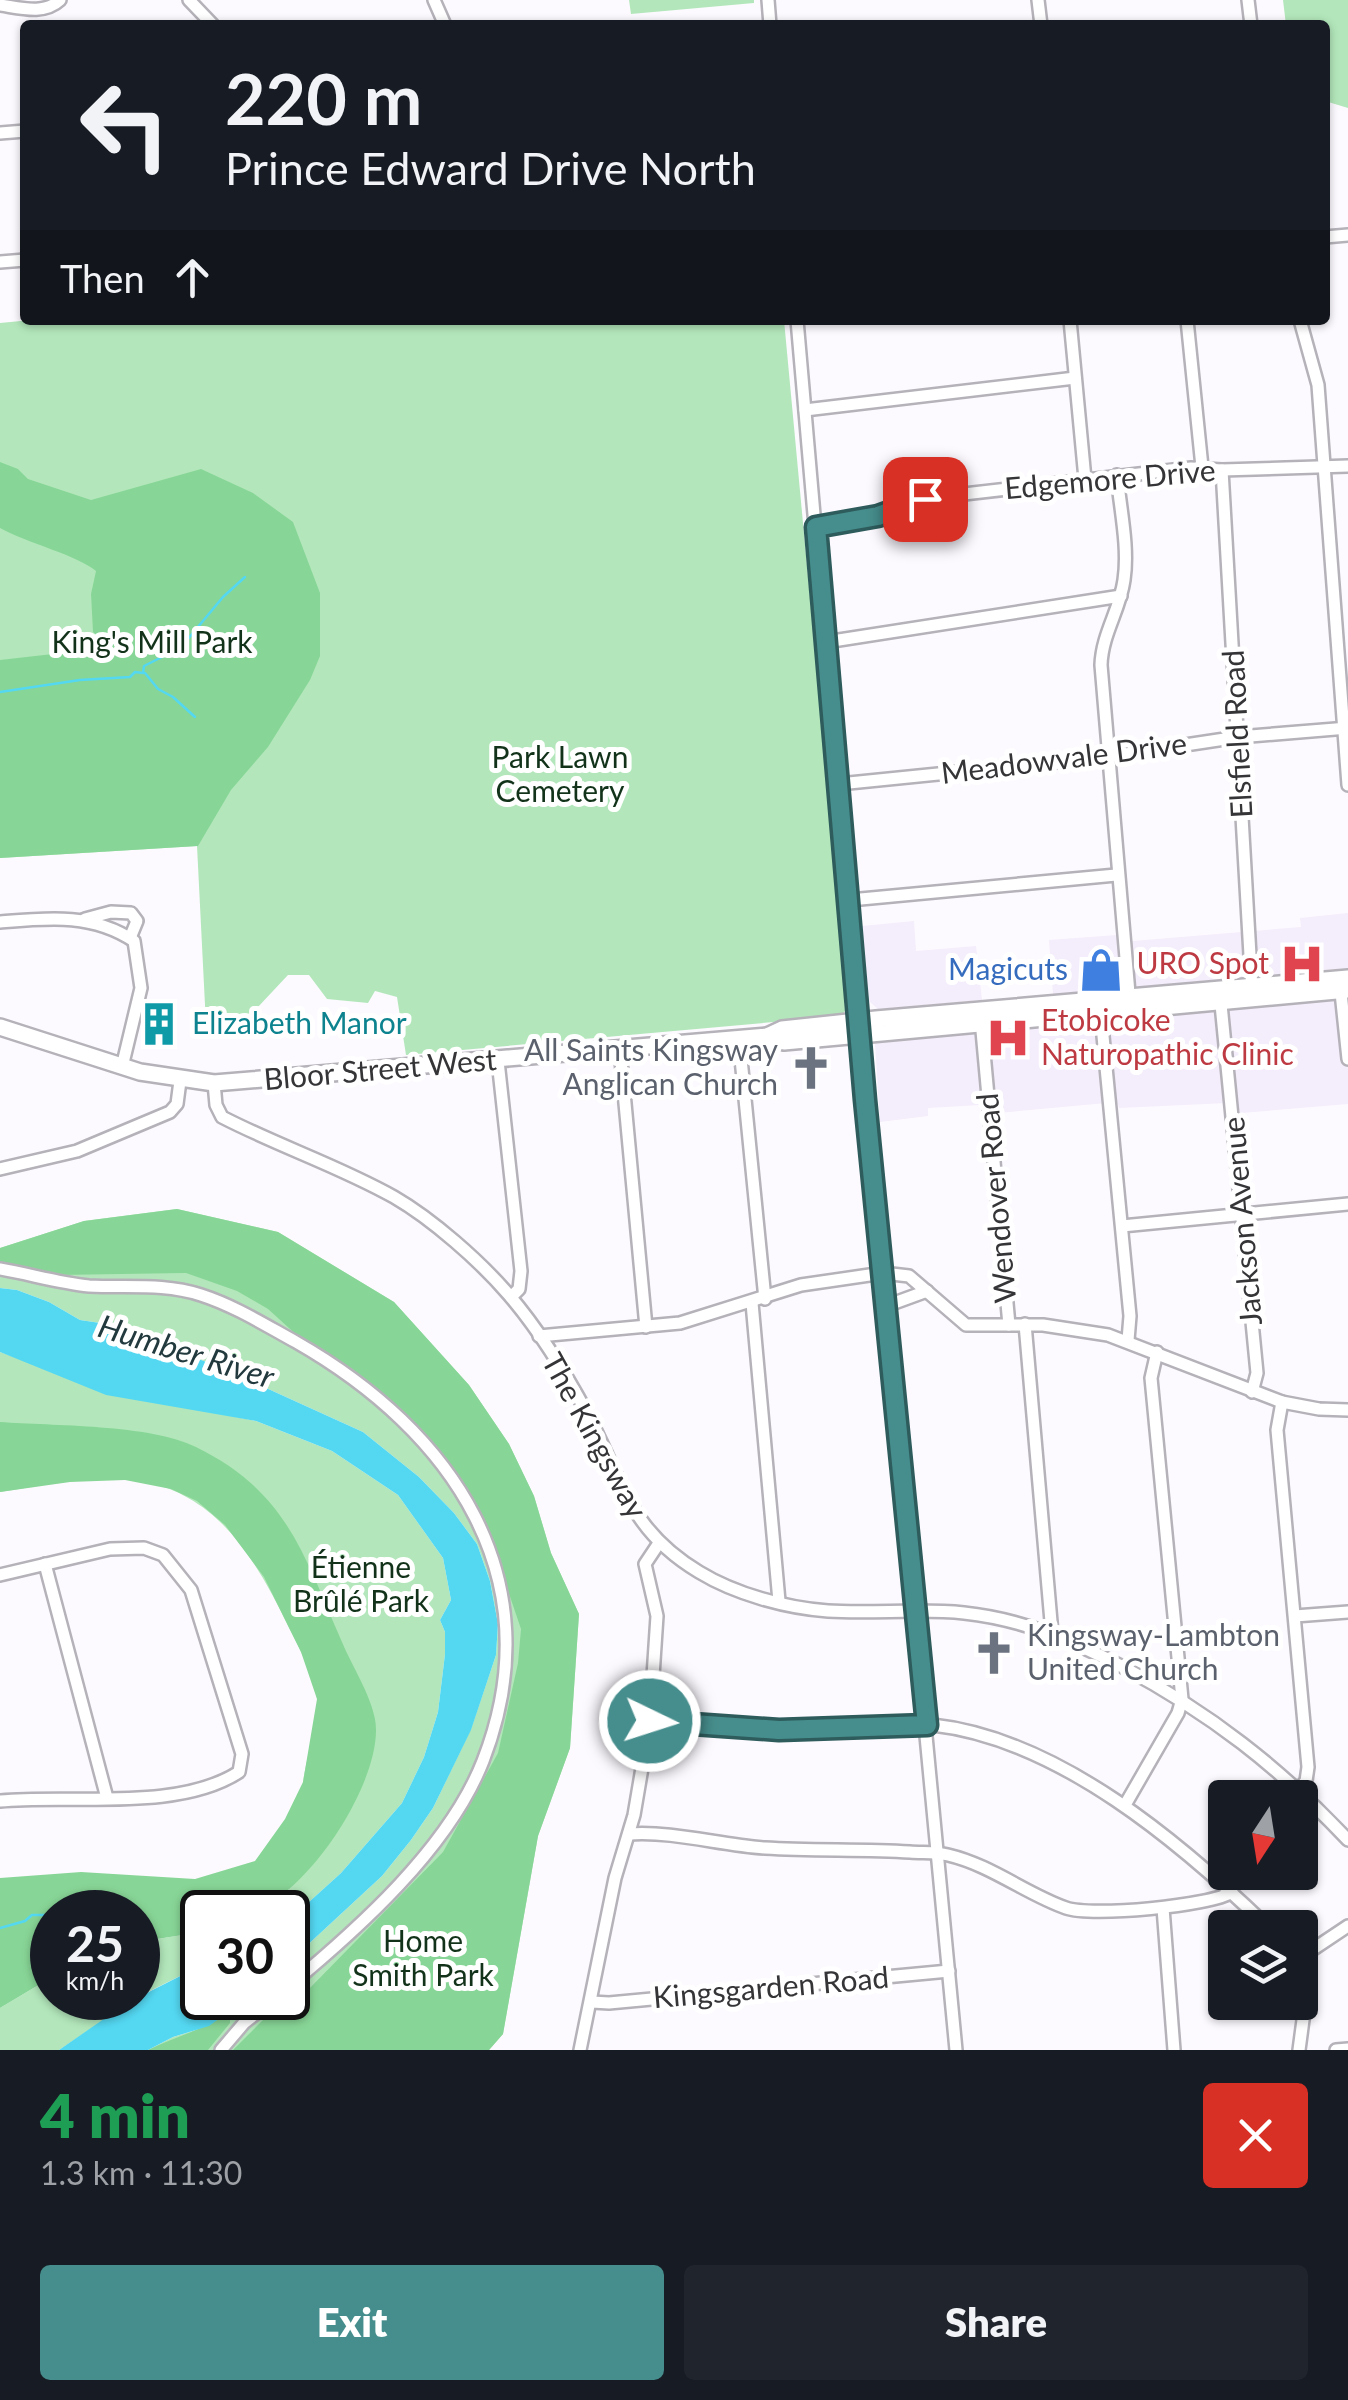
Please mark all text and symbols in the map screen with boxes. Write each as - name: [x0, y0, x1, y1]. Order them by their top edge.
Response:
- text: 220 m: [225, 56, 422, 140]
- icon: left: [60, 60, 190, 190]
- text: Prince Edward Drive North: [225, 141, 756, 195]
- icon: ahead: [165, 250, 220, 305]
- text: Then: [60, 255, 145, 301]
- street label: Edgemore Drive: [1003, 451, 1217, 505]
- pin: [883, 457, 968, 542]
- icon: arrive: [898, 472, 953, 527]
- park label: King's Mill Park: [51, 623, 253, 659]
- street label: Elsfield Road: [1214, 649, 1258, 819]
- street label: Meadowvale Drive: [939, 724, 1189, 790]
- park label: Park Lawn Cemetery: [492, 738, 628, 808]
- hospital icon: URO Spot: [1278, 940, 1326, 988]
- place label: URO Spot: [1136, 944, 1269, 980]
- shop icon: Magicuts: [1077, 946, 1125, 994]
- place label: Magicuts: [948, 950, 1068, 986]
- building icon: Elizabeth Manor: [135, 1000, 183, 1048]
- place label: Etobicoke Naturopathic Clinic: [1041, 1001, 1294, 1071]
- place label: Elizabeth Manor: [192, 1004, 407, 1040]
- hospital icon: Etobicoke Naturopathic Clinic: [984, 1014, 1032, 1062]
- place label: All Saints Kingsway Anglican Church: [524, 1031, 779, 1101]
- street label: Bloor Street West: [262, 1040, 498, 1096]
- church icon: All Saints Kingsway Anglican Church: [787, 1044, 835, 1092]
- street label: Wendover Road: [968, 1092, 1022, 1305]
- street label: Jackson Avenue: [1214, 1115, 1268, 1327]
- water label: Humber River: [94, 1305, 280, 1396]
- street label: The Kingsway: [536, 1346, 656, 1524]
- park label: Étienne Brûlé Park: [293, 1548, 430, 1618]
- place label: Kingsway-Lambton United Church: [1027, 1616, 1280, 1686]
- church icon: Kingsway-Lambton United Church: [970, 1629, 1018, 1677]
- position arrow: [598, 1669, 702, 1773]
- north arrow: [1208, 1780, 1318, 1890]
- map controls: [1208, 1780, 1318, 2020]
- speed limit sign: 30: [180, 1890, 310, 2020]
- button: layers: [1208, 1910, 1318, 2020]
- text: 25: [66, 1913, 124, 1973]
- park label: Home Smith Park: [352, 1922, 495, 1992]
- street label: Kingsgarden Road: [651, 1958, 890, 2014]
- text: km/h: [66, 1965, 124, 1995]
- text: 4 min: [40, 2079, 190, 2151]
- button: close: [1203, 2083, 1308, 2188]
- text: 1.3 km · 11:30: [40, 2153, 242, 2192]
- button: Exit: [40, 2265, 664, 2380]
- button: Share: [684, 2265, 1308, 2380]

